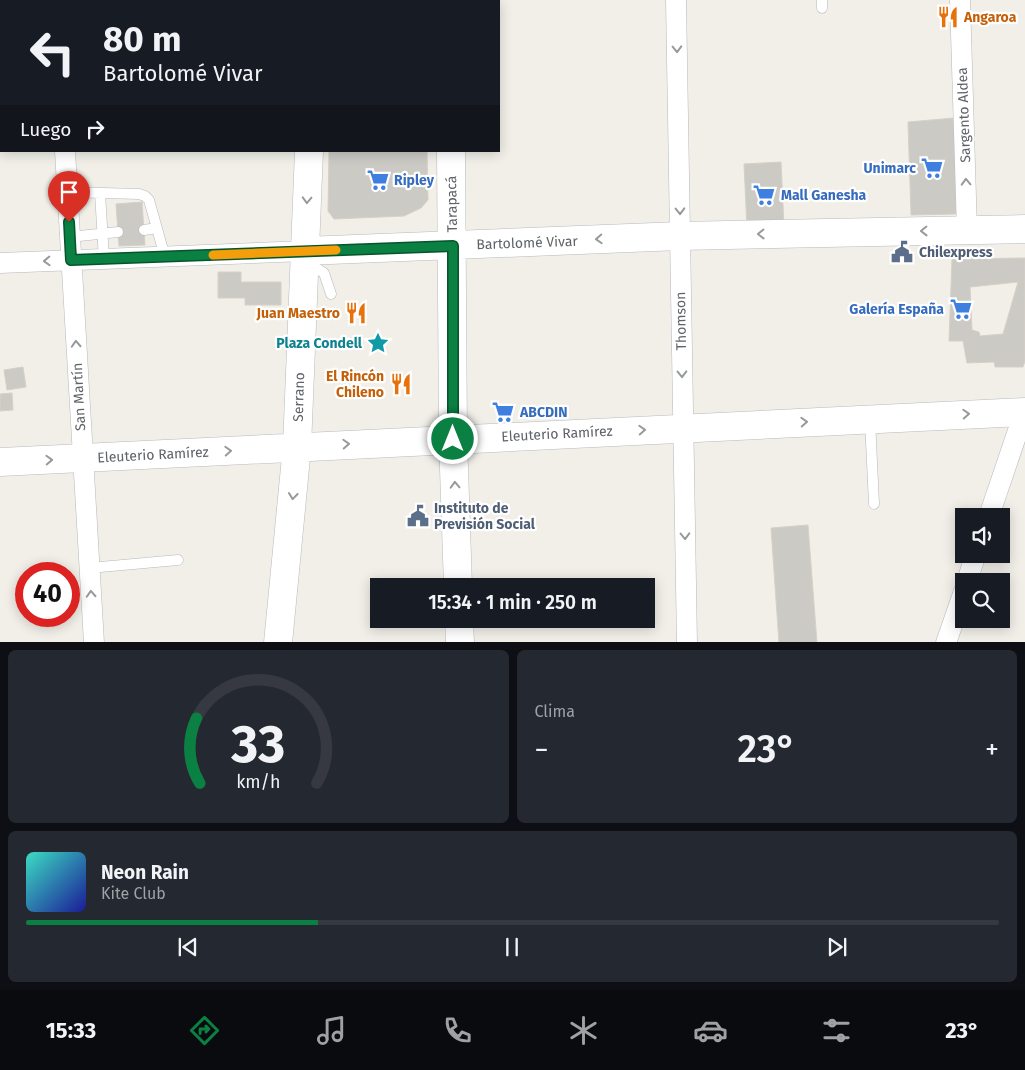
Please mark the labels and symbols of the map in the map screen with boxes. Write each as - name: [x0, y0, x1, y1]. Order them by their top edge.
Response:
- restaurant icon: Angaroa: [935, 4, 961, 30]
- place label: Angaroa: [963, 9, 1017, 26]
- one-way arrow: [672, 45, 682, 53]
- street label: Sargento Aldea: [954, 67, 974, 163]
- supermarket icon: Unimarc: [919, 155, 945, 181]
- place label: Unimarc: [863, 160, 916, 177]
- supermarket icon: Ripley: [365, 167, 391, 193]
- pin: [48, 171, 90, 222]
- place label: Ripley: [394, 172, 435, 189]
- street label: Tarapacá: [443, 176, 461, 232]
- one-way arrow: [960, 178, 971, 186]
- supermarket icon: Mall Ganesha: [751, 182, 777, 208]
- place label: Mall Ganesha: [781, 187, 867, 204]
- one-way arrow: [302, 196, 312, 204]
- one-way arrow: [675, 208, 685, 215]
- one-way arrow: [920, 226, 928, 237]
- one-way arrow: [757, 229, 765, 240]
- street label: Bartolomé Vivar: [476, 233, 579, 253]
- one-way arrow: [595, 234, 603, 245]
- public building icon: Chilexpress: [889, 239, 915, 265]
- place label: Chilexpress: [919, 244, 993, 261]
- one-way arrow: [42, 256, 50, 266]
- street label: Thomson: [672, 292, 690, 350]
- supermarket icon: Galería España: [948, 296, 974, 322]
- restaurant icon: Juan Maestro: [343, 300, 369, 326]
- place label: Galería España: [849, 301, 944, 318]
- place label: Juan Maestro: [256, 305, 340, 322]
- place icon: Plaza Condell: [365, 330, 391, 356]
- place label: Plaza Condell: [276, 335, 363, 352]
- one-way arrow: [70, 340, 81, 348]
- street label: San Martín: [69, 362, 89, 432]
- place label: El Rincón Chileno: [326, 368, 384, 401]
- one-way arrow: [677, 370, 687, 378]
- restaurant icon: El Rincón Chileno: [388, 371, 414, 397]
- street label: Serrano: [290, 372, 308, 422]
- supermarket icon: ABCDIN: [490, 399, 516, 425]
- place label: ABCDIN: [519, 404, 567, 421]
- one-way arrow: [962, 409, 970, 420]
- position arrow: [426, 412, 478, 464]
- one-way arrow: [800, 416, 808, 427]
- street label: Eleuterio Ramírez: [501, 423, 613, 445]
- one-way arrow: [638, 424, 646, 435]
- one-way arrow: [342, 439, 350, 450]
- street label: Eleuterio Ramírez: [97, 444, 209, 466]
- one-way arrow: [225, 445, 233, 456]
- one-way arrow: [45, 455, 53, 465]
- one-way arrow: [449, 481, 460, 489]
- one-way arrow: [287, 492, 298, 500]
- place label: Instituto de Previsión Social: [434, 500, 536, 533]
- public building icon: Instituto de Previsión Social: [405, 503, 431, 529]
- one-way arrow: [680, 532, 690, 540]
- speed limit sign: 40: [15, 562, 80, 627]
- one-way arrow: [85, 590, 96, 598]

